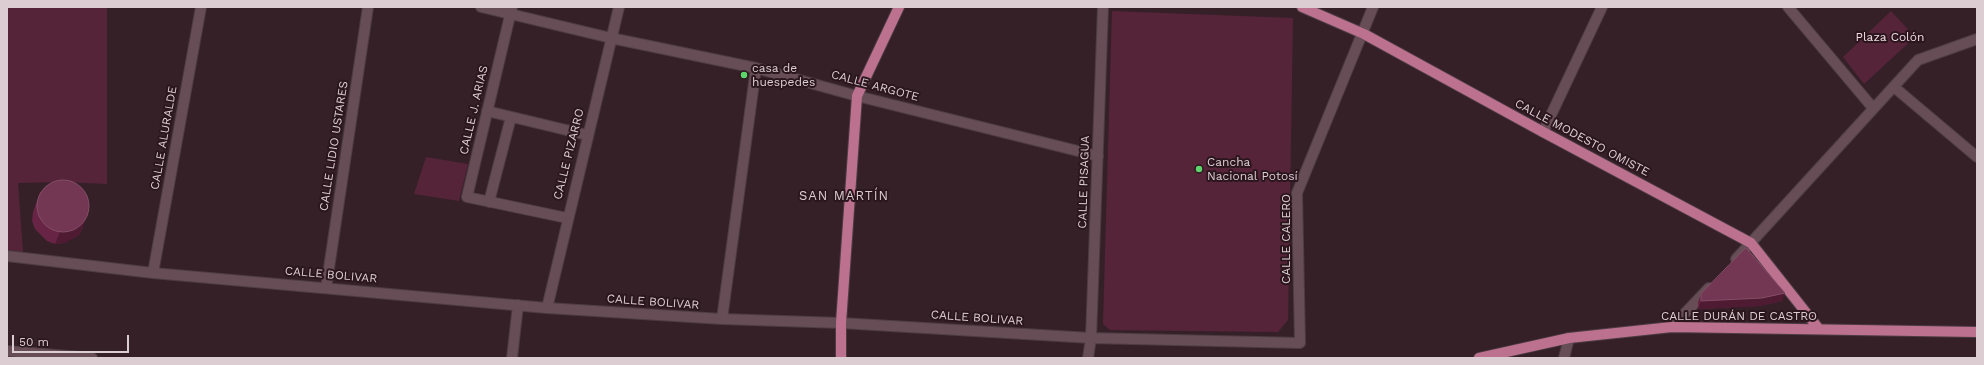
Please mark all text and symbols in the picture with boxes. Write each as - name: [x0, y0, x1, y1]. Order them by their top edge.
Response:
- park label: Plaza Colón: [1856, 30, 1924, 44]
- place label: casa de huespedes: [752, 61, 815, 89]
- street label: CALLE J. ARIAS: [457, 64, 491, 156]
- street label: CALLE ARGOTE: [829, 67, 921, 105]
- marker: casa de huespedes: [739, 70, 749, 80]
- street label: CALLE LIDIO USTARES: [317, 80, 351, 212]
- street label: CALLE ALURALDE: [148, 85, 180, 191]
- street label: CALLE MODESTO OMISTE: [1512, 96, 1652, 180]
- street label: CALLE PIZARRO: [551, 107, 587, 201]
- street label: CALLE PISAGUA: [1075, 135, 1093, 229]
- place label: Cancha Nacional Potosí: [1207, 155, 1298, 183]
- marker: Cancha Nacional Potosí: [1194, 164, 1204, 174]
- district label: SAN MARTÍN: [799, 188, 889, 204]
- street label: CALLE CALERO: [1279, 194, 1293, 284]
- street label: CALLE BOLIVAR: [284, 264, 378, 286]
- street label: CALLE BOLIVAR: [606, 292, 700, 312]
- street label: CALLE BOLIVAR: [930, 308, 1024, 328]
- street label: CALLE DURÁN DE CASTRO: [1661, 309, 1817, 323]
- scale bar: [14, 327, 131, 353]
- text: 50 m: [19, 335, 49, 349]

